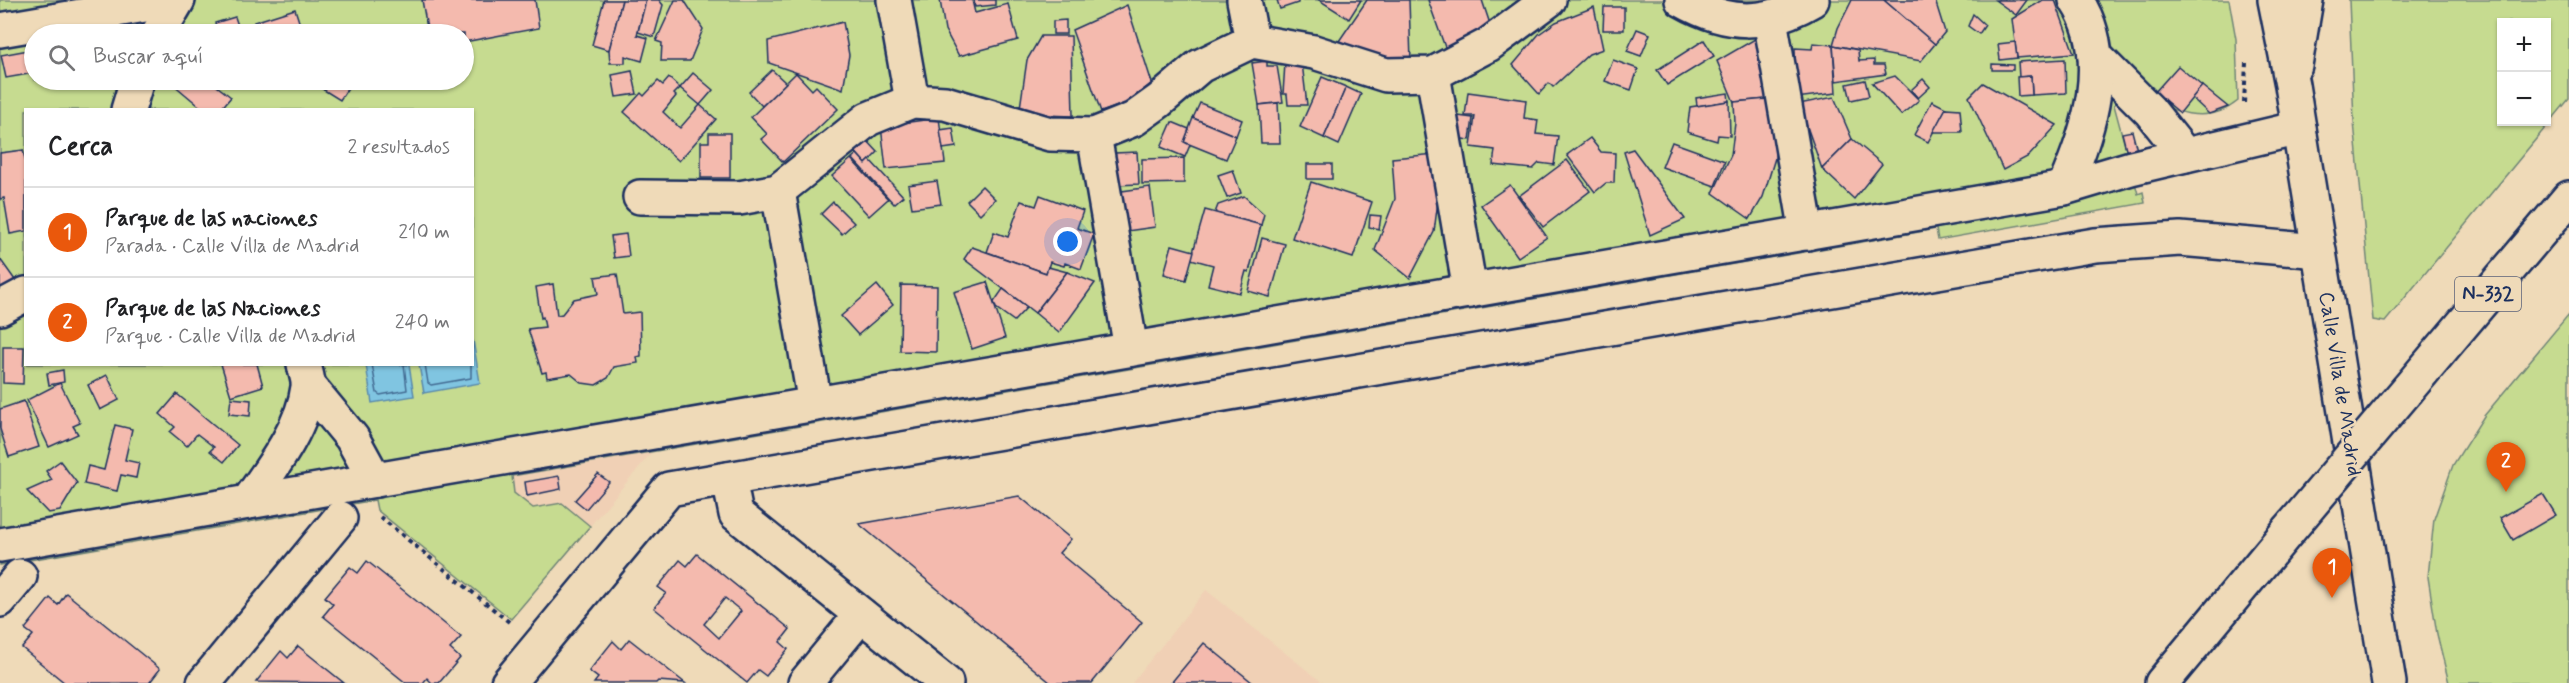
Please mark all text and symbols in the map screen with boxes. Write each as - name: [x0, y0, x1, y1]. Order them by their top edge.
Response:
- map controls: [2497, 18, 2551, 126]
- button: +: [2497, 18, 2551, 72]
- search box: [24, 24, 474, 90]
- icon: search: [45, 41, 78, 74]
- text: Buscar aquí: [93, 43, 204, 71]
- button: −: [2497, 72, 2551, 126]
- text: Cerca: [48, 130, 113, 164]
- text: 2 resultados: [347, 134, 450, 161]
- text: Parque de las naciones: [105, 205, 318, 233]
- text: 1: [63, 219, 72, 246]
- text: 210 m: [398, 219, 450, 246]
- your location: [1053, 227, 1082, 256]
- text: Parada · Calle Villa de Madrid: [105, 233, 359, 260]
- road number: N-332: [2455, 277, 2521, 311]
- street label: Calle Villa de Madrid: [2312, 290, 2368, 478]
- text: Parque de las Naciones: [105, 295, 320, 323]
- text: 2: [63, 309, 72, 336]
- text: 240 m: [395, 309, 450, 336]
- text: Parque · Calle Villa de Madrid: [105, 323, 356, 350]
- pin: 2: [2486, 442, 2526, 492]
- pin: 1: [2312, 548, 2352, 598]

